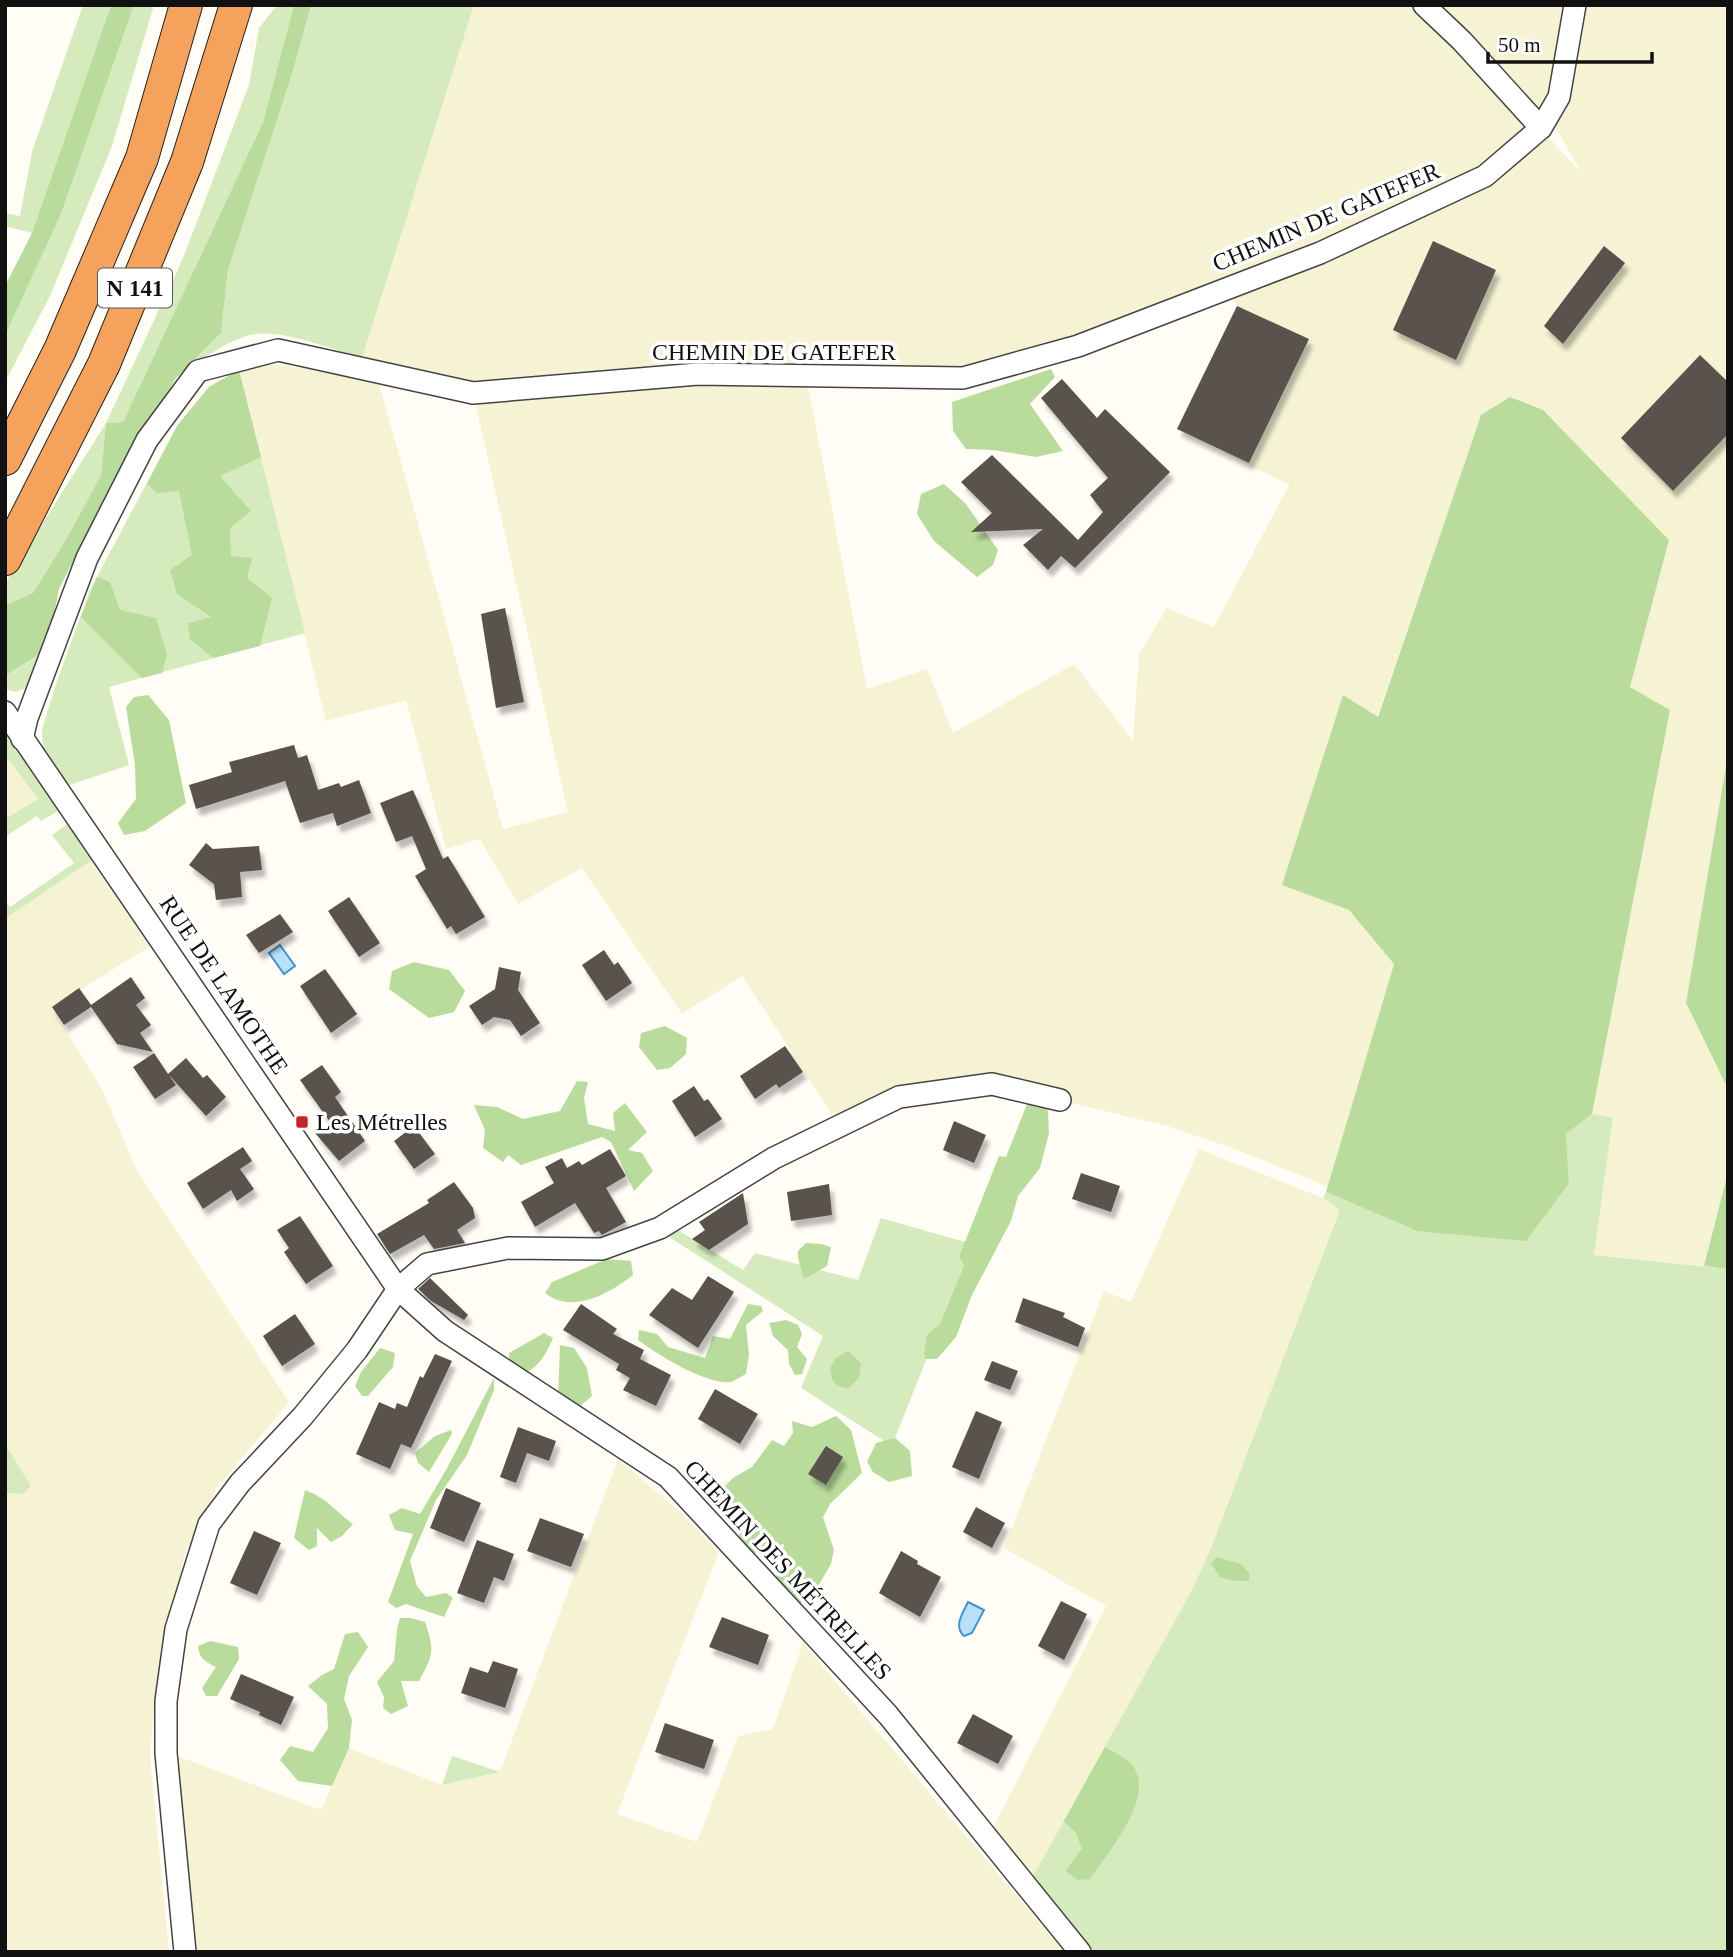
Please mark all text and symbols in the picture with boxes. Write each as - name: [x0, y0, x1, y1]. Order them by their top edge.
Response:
- scale bar: [1488, 21, 1652, 65]
- text: 50 m: [1498, 33, 1541, 57]
- street label: CHEMIN DE GATEFER: [1209, 157, 1443, 277]
- road number: N 141: [98, 268, 172, 308]
- street label: CHEMIN DE GATEFER: [652, 339, 896, 365]
- street label: RUE DE LAMOTHE: [155, 891, 293, 1079]
- place label: Les Métrelles: [316, 1109, 447, 1135]
- marker: Les Métrelles: [294, 1114, 310, 1130]
- street label: CHEMIN DES MÉTRELLES: [679, 1455, 897, 1685]

